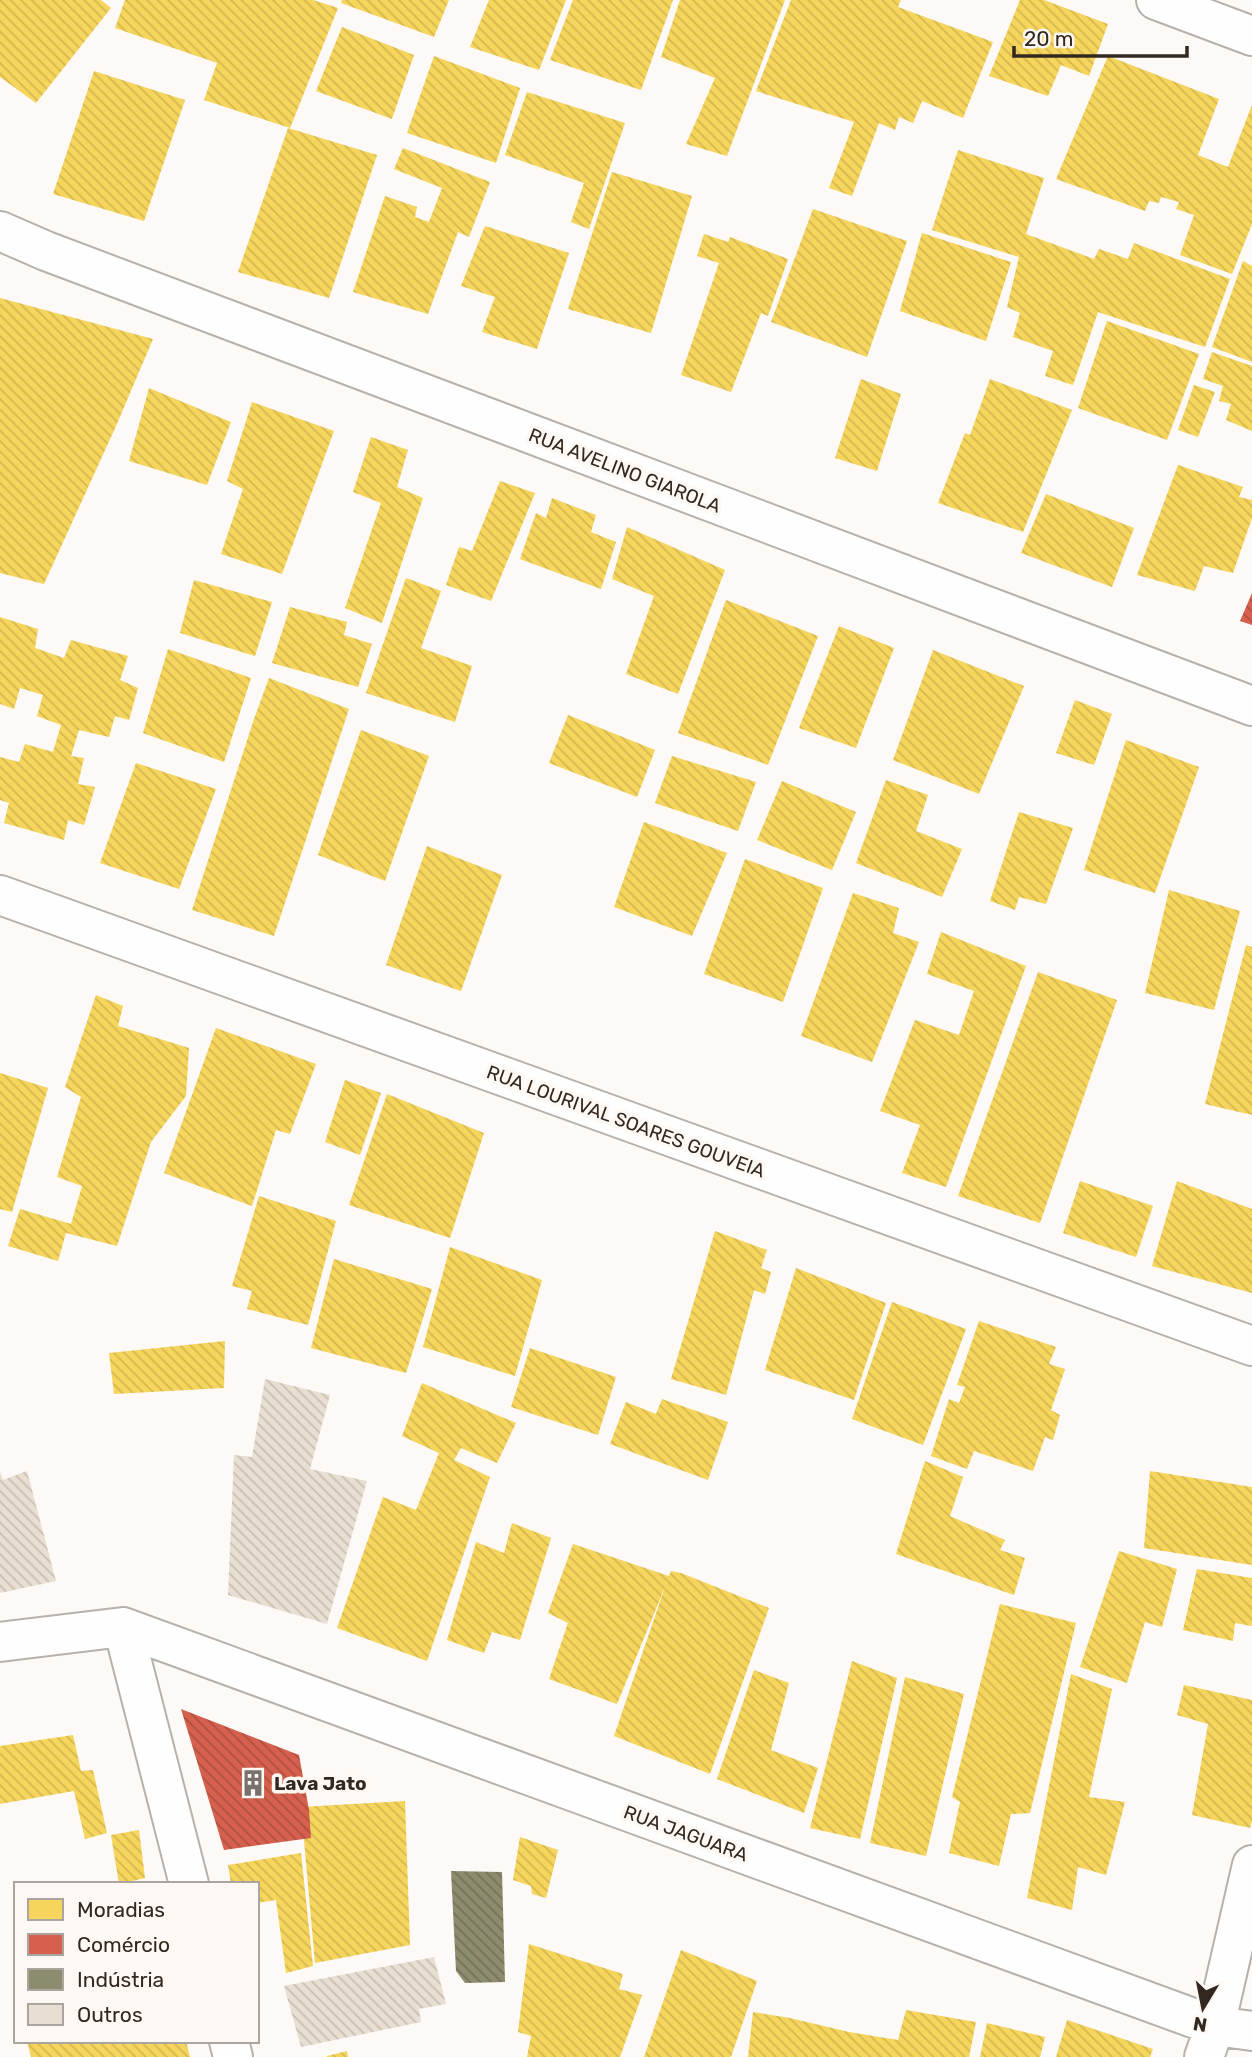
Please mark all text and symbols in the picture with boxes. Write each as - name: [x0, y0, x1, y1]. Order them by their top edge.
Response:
- scale bar: [1014, 14, 1187, 58]
- text: 20 m: [1024, 26, 1073, 51]
- street label: RUA AVELINO GIAROLA: [526, 423, 724, 518]
- street label: RUA LOURIVAL SOARES GOUVEIA: [484, 1060, 768, 1183]
- building icon: Lava Jato: [238, 1768, 268, 1798]
- place label: Lava Jato: [274, 1772, 367, 1795]
- street label: RUA JAGUARA: [621, 1800, 751, 1867]
- legend: [14, 1882, 259, 2043]
- text: Moradias: [77, 1897, 165, 1922]
- text: Comércio: [77, 1932, 170, 1957]
- text: Indústria: [77, 1967, 164, 1992]
- north arrow: [1168, 1973, 1238, 2043]
- text: Outros: [77, 2002, 143, 2027]
- text: N: [1191, 2012, 1209, 2037]

